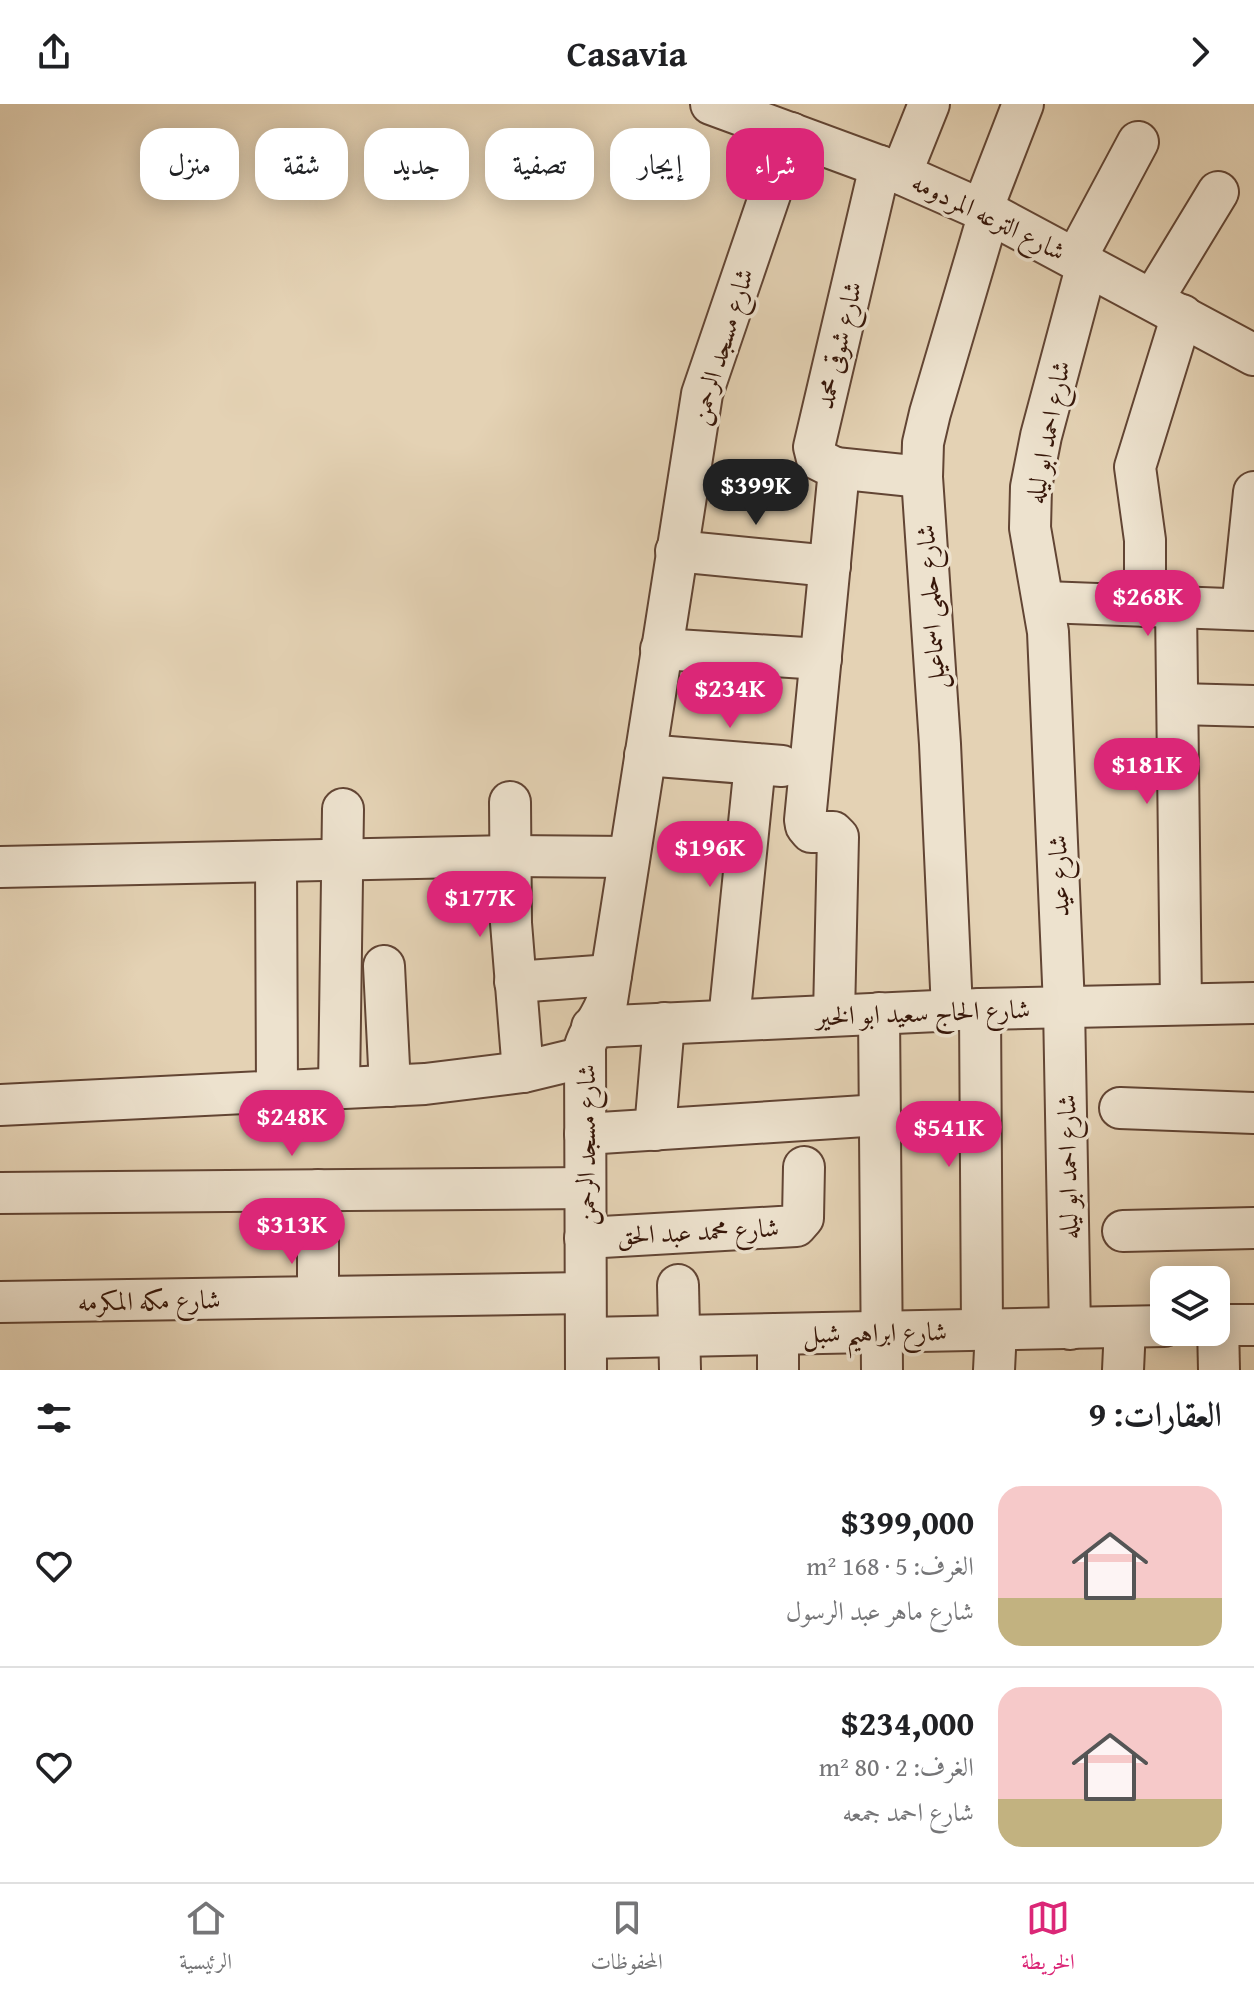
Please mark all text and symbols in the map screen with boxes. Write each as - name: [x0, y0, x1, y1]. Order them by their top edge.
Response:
- text: Casavia: [567, 26, 687, 79]
- icon: share: [32, 30, 76, 74]
- icon: forward: [1178, 30, 1222, 74]
- chip: منزل: [140, 128, 239, 200]
- chip: شقة: [255, 128, 348, 200]
- chip: جديد: [364, 128, 469, 200]
- chip: تصفية: [485, 128, 594, 200]
- chip: إيجار: [610, 128, 710, 200]
- chip: شراء: [726, 128, 824, 200]
- street label: شارع الترعه المردومه: [904, 162, 1073, 273]
- street label: شارع مسجد الرحمن: [679, 263, 766, 430]
- street label: شارع شوقى محمد: [804, 277, 875, 413]
- street label: شارع احمد ابو ليله: [1014, 357, 1083, 507]
- pin: $399K: [700, 459, 812, 527]
- text: $399K: [721, 465, 791, 504]
- street label: شارع حلمى اسماعيل: [905, 523, 958, 691]
- pin: $268K: [1092, 570, 1204, 638]
- text: $268K: [1113, 576, 1183, 615]
- pin: $234K: [674, 662, 786, 730]
- text: $234K: [695, 668, 765, 707]
- pin: $181K: [1091, 738, 1203, 806]
- text: $181K: [1112, 744, 1182, 783]
- pin: $196K: [654, 821, 766, 889]
- text: $196K: [675, 827, 745, 866]
- street label: شارع عيد: [1037, 834, 1082, 918]
- pin: $177K: [424, 871, 536, 939]
- text: $177K: [445, 877, 515, 916]
- street label: شارع الحاج سعيد ابو الخير: [812, 989, 1031, 1040]
- street label: شارع مسجد الرحمن: [566, 1064, 608, 1226]
- pin: $248K: [236, 1090, 348, 1158]
- street label: شارع احمد ابو ليله: [1046, 1094, 1091, 1240]
- text: $248K: [257, 1096, 327, 1135]
- pin: $541K: [893, 1101, 1005, 1169]
- text: $541K: [914, 1107, 984, 1146]
- pin: $313K: [236, 1198, 348, 1266]
- text: $313K: [257, 1204, 327, 1243]
- street label: شارع محمد عبد الحق: [616, 1207, 780, 1258]
- map controls: [1150, 1266, 1230, 1346]
- button: layers: [1150, 1266, 1230, 1346]
- street label: شارع مكه المكرمه: [77, 1279, 221, 1324]
- street label: شارع ابراهيم شبل: [802, 1311, 948, 1360]
- text: العقارات: 9: [1088, 1389, 1222, 1438]
- icon: filters: [32, 1396, 76, 1440]
- text: $399,000: [841, 1497, 974, 1546]
- icon: home: [1062, 1518, 1158, 1614]
- icon: heart: [32, 1544, 76, 1588]
- text: الغرف: 5 · 168 m²: [806, 1546, 974, 1585]
- text: شارع ماهر عبد الرسول: [786, 1591, 974, 1630]
- text: $234,000: [841, 1698, 974, 1747]
- icon: home: [1062, 1719, 1158, 1815]
- icon: heart: [32, 1745, 76, 1789]
- text: الغرف: 2 · 80 m²: [819, 1747, 974, 1786]
- text: شارع احمد جمعه: [842, 1792, 974, 1831]
- tab: الرئيسية: [179, 1896, 232, 1983]
- tab: المحفوظات: [590, 1896, 663, 1983]
- tab: الخريطة: [1021, 1896, 1075, 1983]

